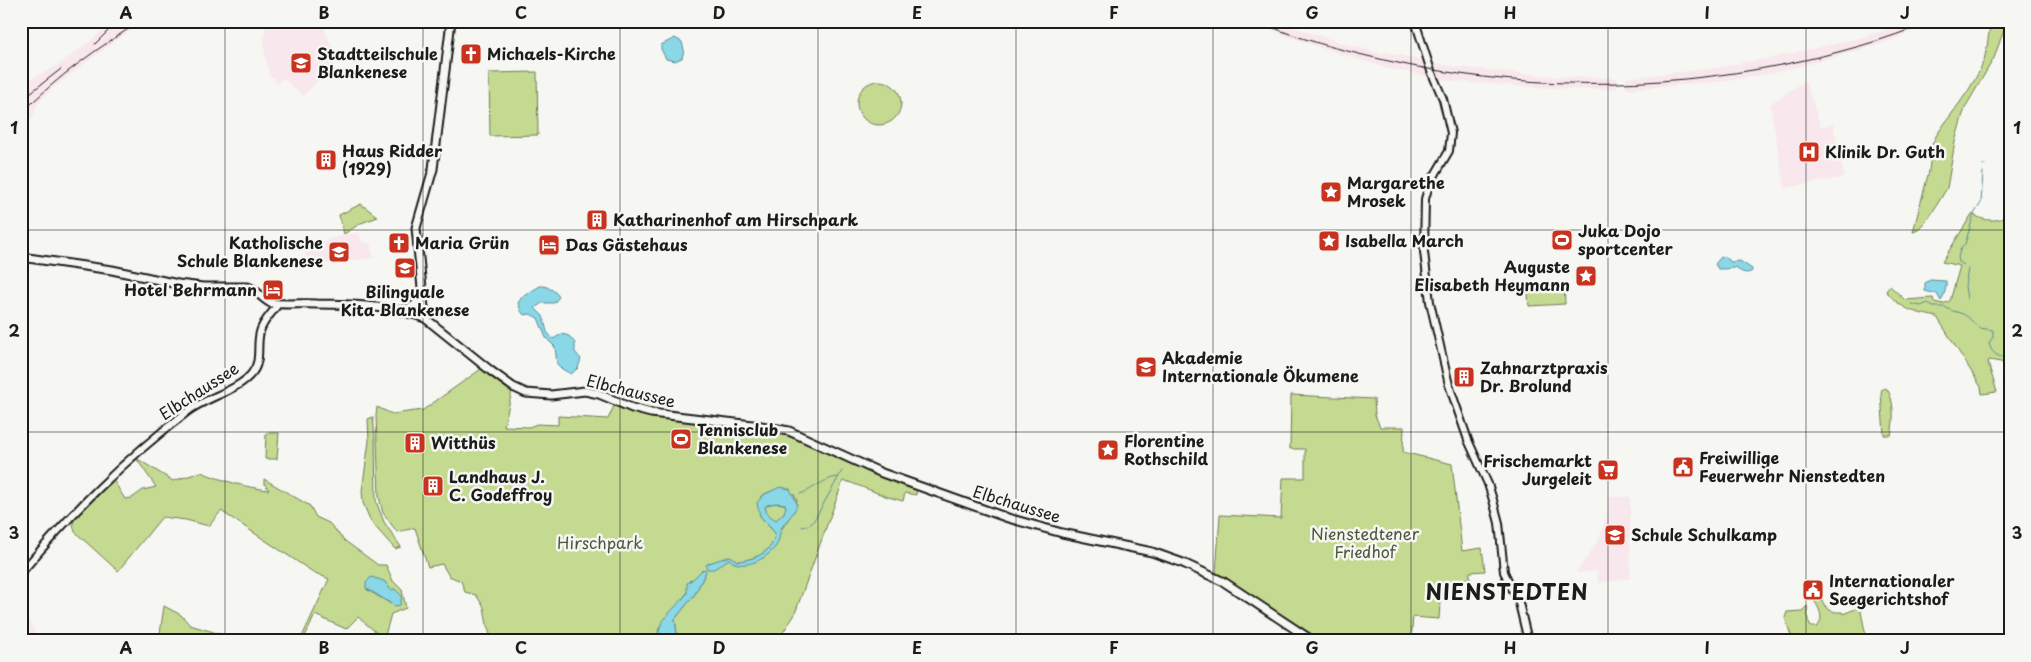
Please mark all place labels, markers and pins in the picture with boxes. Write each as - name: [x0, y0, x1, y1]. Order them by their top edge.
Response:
- place label: Stadtteilschule Blankenese: [317, 41, 438, 83]
- place label: Michaels-Kirche: [487, 41, 616, 65]
- church icon: Michaels-Kirche: [459, 42, 483, 66]
- school or university icon: Stadtteilschule Blankenese: [289, 51, 313, 75]
- place label: Haus Ridder (1929): [342, 138, 443, 180]
- place label: Klinik Dr. Guth: [1825, 139, 1945, 163]
- hospital icon: Klinik Dr. Guth: [1797, 140, 1821, 164]
- building icon: Haus Ridder (1929): [314, 148, 338, 172]
- place label: Margarethe Mrosek: [1347, 170, 1445, 212]
- place icon: Margarethe Mrosek: [1319, 180, 1343, 204]
- place label: Katharinenhof am Hirschpark: [613, 207, 858, 231]
- building icon: Katharinenhof am Hirschpark: [585, 208, 609, 232]
- place label: Juka Dojo sportcenter: [1578, 218, 1673, 260]
- place label: Isabella March: [1345, 228, 1464, 252]
- sports icon: Juka Dojo sportcenter: [1550, 228, 1574, 252]
- place icon: Isabella March: [1317, 229, 1341, 253]
- place label: Katholische Schule Blankenese: [177, 230, 323, 272]
- place label: Maria Grün: [415, 230, 509, 254]
- church icon: Maria Grün: [387, 231, 411, 255]
- place label: Das Gästehaus: [565, 232, 688, 256]
- hotel icon: Das Gästehaus: [537, 233, 561, 257]
- school or university icon: Katholische Schule Blankenese: [327, 240, 351, 264]
- place label: Auguste Elisabeth Heymann: [1414, 254, 1570, 296]
- school or university icon: Bilinguale Kita Blankenese: [393, 256, 417, 280]
- place icon: Auguste Elisabeth Heymann: [1574, 264, 1598, 288]
- place label: Hotel Behrmann: [124, 277, 257, 301]
- hotel icon: Hotel Behrmann: [261, 278, 285, 302]
- place label: Bilinguale Kita Blankenese: [341, 279, 469, 321]
- place label: Akademie Internationale Ökumene: [1162, 345, 1359, 387]
- school or university icon: Akademie Internationale Ökumene: [1134, 355, 1158, 379]
- place label: Zahnarztpraxis Dr. Brolund: [1480, 355, 1608, 397]
- building icon: Zahnarztpraxis Dr. Brolund: [1452, 365, 1476, 389]
- place label: Tennisclub Blankenese: [697, 417, 787, 459]
- sports icon: Tennisclub Blankenese: [669, 427, 693, 451]
- place label: Florentine Rothschild: [1124, 428, 1209, 470]
- place label: Witthüs: [431, 430, 496, 454]
- building icon: Witthüs: [403, 431, 427, 455]
- place icon: Florentine Rothschild: [1096, 438, 1120, 462]
- place label: Freiwillige Feuerwehr Nienstedten: [1699, 445, 1885, 487]
- place label: Frischemarkt Jurgeleit: [1483, 448, 1592, 490]
- public building icon: Freiwillige Feuerwehr Nienstedten: [1671, 455, 1695, 479]
- supermarket icon: Frischemarkt Jurgeleit: [1596, 458, 1620, 482]
- place label: Landhaus J. C. Godeffroy: [449, 464, 552, 506]
- building icon: Landhaus J. C. Godeffroy: [421, 474, 445, 498]
- place label: Schule Schulkamp: [1631, 522, 1777, 546]
- school or university icon: Schule Schulkamp: [1603, 523, 1627, 547]
- place label: Internationaler Seegerichtshof: [1829, 568, 1955, 610]
- public building icon: Internationaler Seegerichtshof: [1801, 578, 1825, 602]

